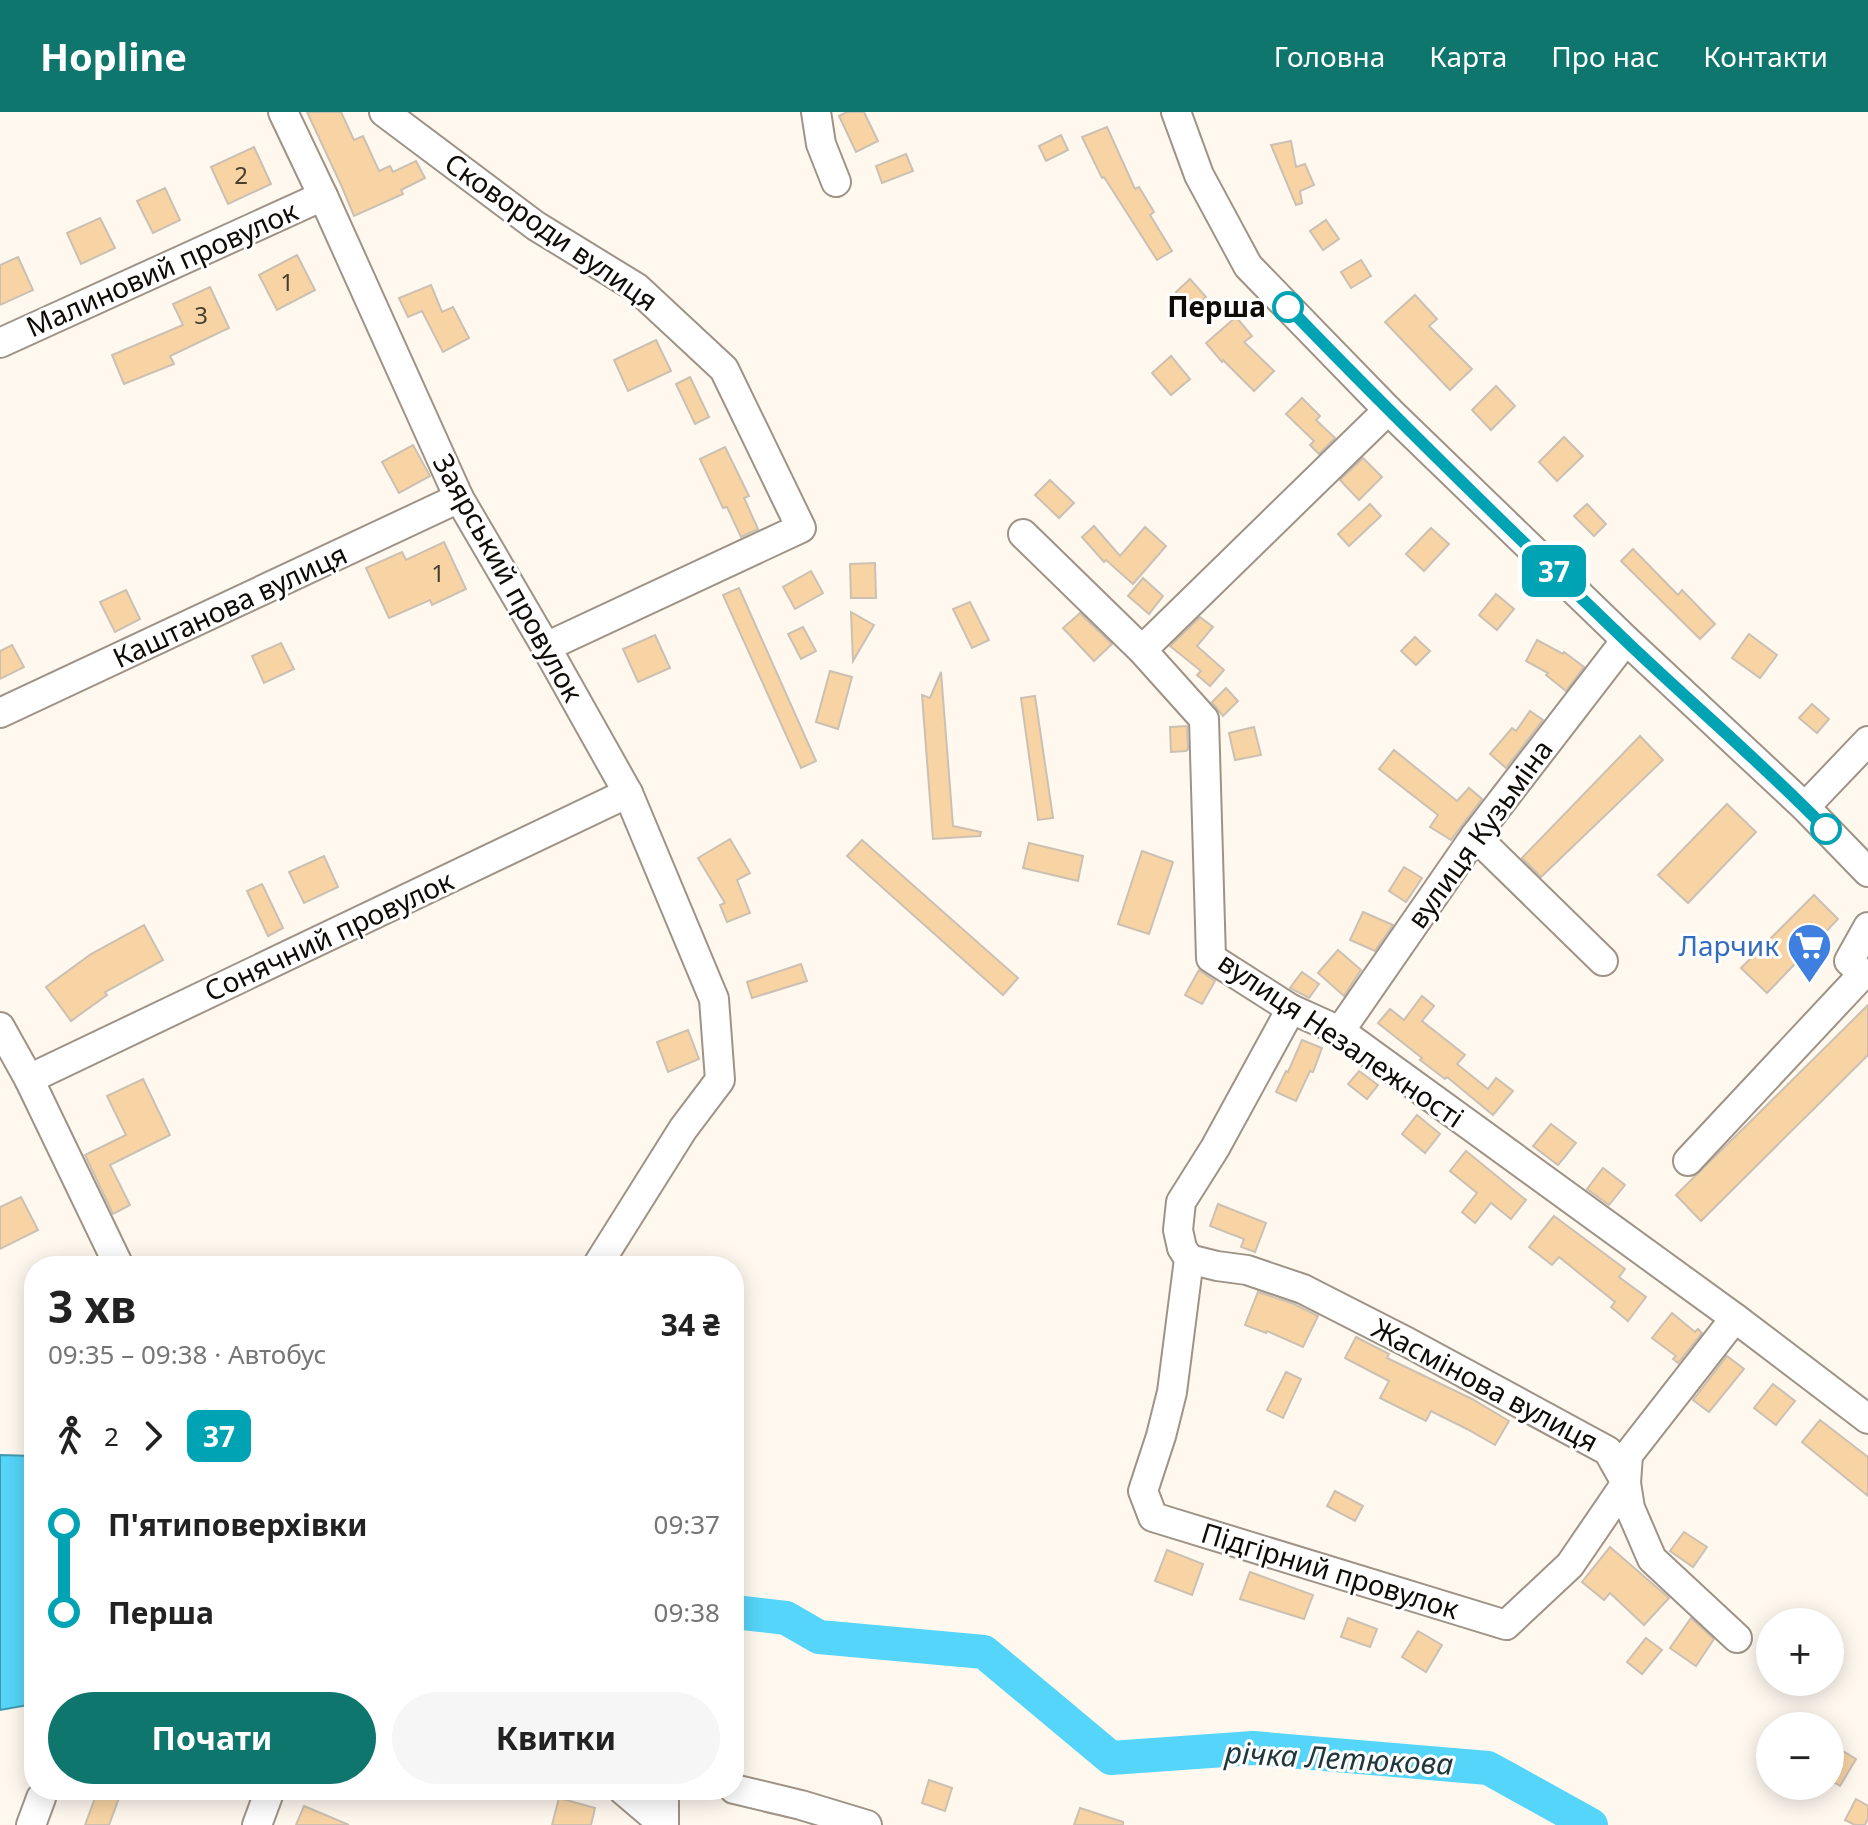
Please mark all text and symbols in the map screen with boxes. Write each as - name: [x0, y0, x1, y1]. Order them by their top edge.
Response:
- text: Hopline: [40, 30, 187, 82]
- text: Головна: [1274, 37, 1385, 75]
- text: Карта: [1429, 37, 1507, 75]
- text: Про нас: [1551, 37, 1659, 75]
- text: Контакти: [1703, 37, 1828, 75]
- street label: Сковороди вулиця: [438, 143, 666, 319]
- house number: 2: [234, 158, 248, 191]
- street label: Малиновий провулок: [20, 191, 303, 345]
- house number: 1: [280, 265, 294, 298]
- place label: Перша: [1167, 287, 1266, 325]
- marker: Перша: [1273, 292, 1303, 322]
- house number: 3: [194, 298, 208, 331]
- street label: Заярський провулок: [425, 447, 593, 708]
- street label: Каштанова вулиця: [106, 534, 353, 676]
- line badge: 37: [1518, 545, 1590, 597]
- text: 37: [1538, 552, 1570, 590]
- house number: 1: [431, 556, 445, 589]
- street label: вулиця Кузьміна: [1398, 731, 1561, 935]
- unlabelled marker: [1811, 814, 1841, 844]
- street label: Сонячний провулок: [198, 861, 459, 1009]
- supermarket icon: Ларчик: [1786, 922, 1834, 985]
- place label: Ларчик: [1678, 926, 1779, 964]
- street label: вулиця Незалежності: [1211, 943, 1472, 1136]
- text: 3 хв: [48, 1276, 136, 1336]
- text: 34 ₴: [661, 1304, 720, 1345]
- street label: Жасмінова вулиця: [1366, 1308, 1605, 1460]
- text: 09:35 – 09:38 · Автобус: [48, 1336, 326, 1372]
- icon: walk: [48, 1414, 92, 1458]
- icon: forward: [131, 1414, 175, 1458]
- text: 37: [203, 1417, 235, 1455]
- text: 2: [104, 1418, 119, 1454]
- text: П'ятиповерхівки: [108, 1504, 367, 1545]
- text: 09:37: [654, 1506, 720, 1542]
- street label: Підгірний провулок: [1197, 1513, 1464, 1627]
- text: Перша: [108, 1592, 214, 1633]
- text: 09:38: [654, 1594, 720, 1630]
- map controls: [1756, 1608, 1844, 1800]
- button: +: [1756, 1608, 1844, 1696]
- button: Почати: [48, 1692, 376, 1784]
- button: Квитки: [392, 1692, 720, 1784]
- button: −: [1756, 1712, 1844, 1800]
- water label: річка Летюкова: [1223, 1731, 1454, 1784]

